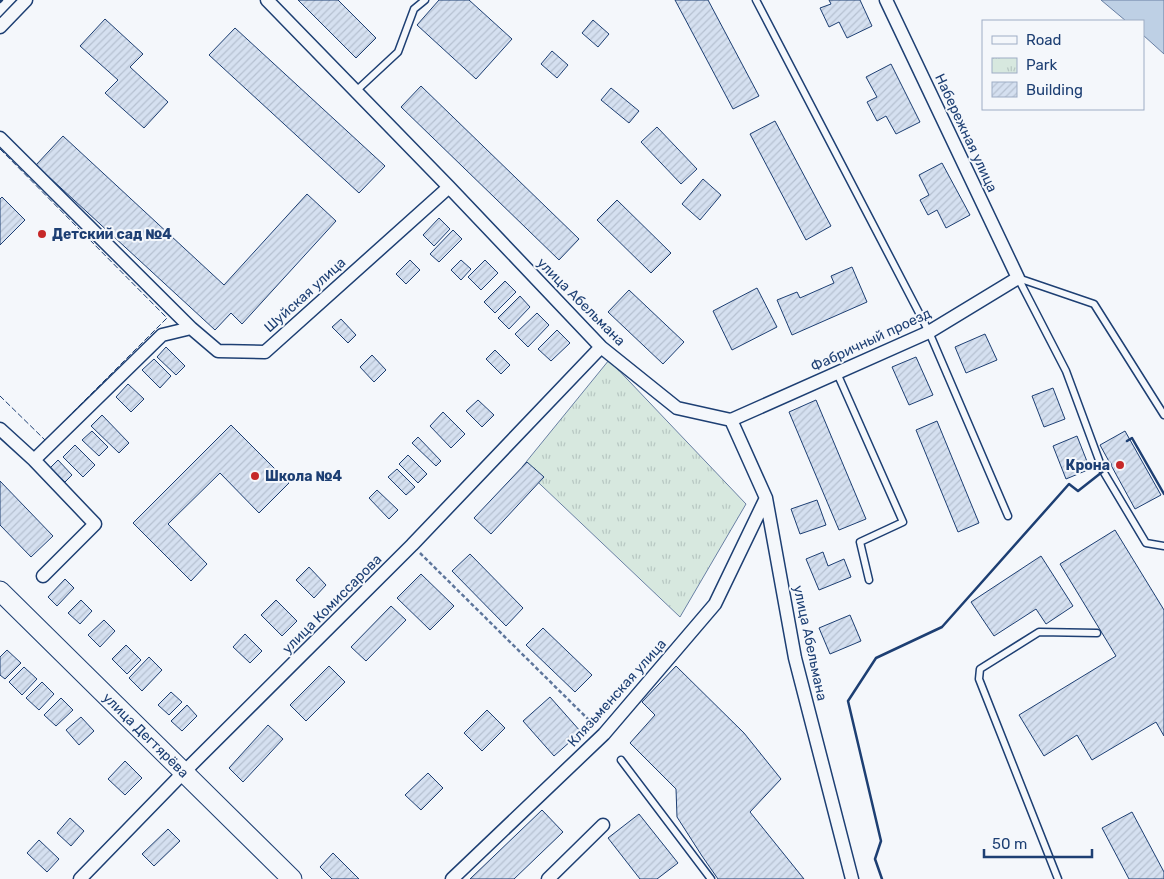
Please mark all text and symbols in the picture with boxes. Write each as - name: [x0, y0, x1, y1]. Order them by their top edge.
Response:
- legend: [982, 20, 1144, 110]
- text: Road: [1026, 31, 1062, 49]
- text: Park: [1026, 56, 1057, 74]
- street label: Набережная улица: [931, 71, 1001, 195]
- text: Building: [1026, 81, 1083, 99]
- place label: Детский сад №4: [52, 226, 172, 243]
- marker: Детский сад №4: [36, 228, 48, 240]
- street label: Шуйская улица: [261, 254, 349, 336]
- street label: улица Абельмана: [533, 254, 629, 350]
- street label: Фабричный проезд: [808, 305, 934, 375]
- place label: Крона: [1066, 457, 1110, 474]
- marker: Крона: [1114, 459, 1126, 471]
- place label: Школа №4: [265, 468, 343, 485]
- marker: Школа №4: [249, 470, 261, 482]
- street label: улица Комиссарова: [279, 551, 385, 657]
- street label: улица Абельмана: [789, 584, 831, 702]
- street label: Клязьменская улица: [564, 636, 670, 750]
- street label: улица Дегтярёва: [99, 689, 193, 781]
- scale bar: [984, 826, 1092, 858]
- text: 50 m: [992, 835, 1027, 853]

